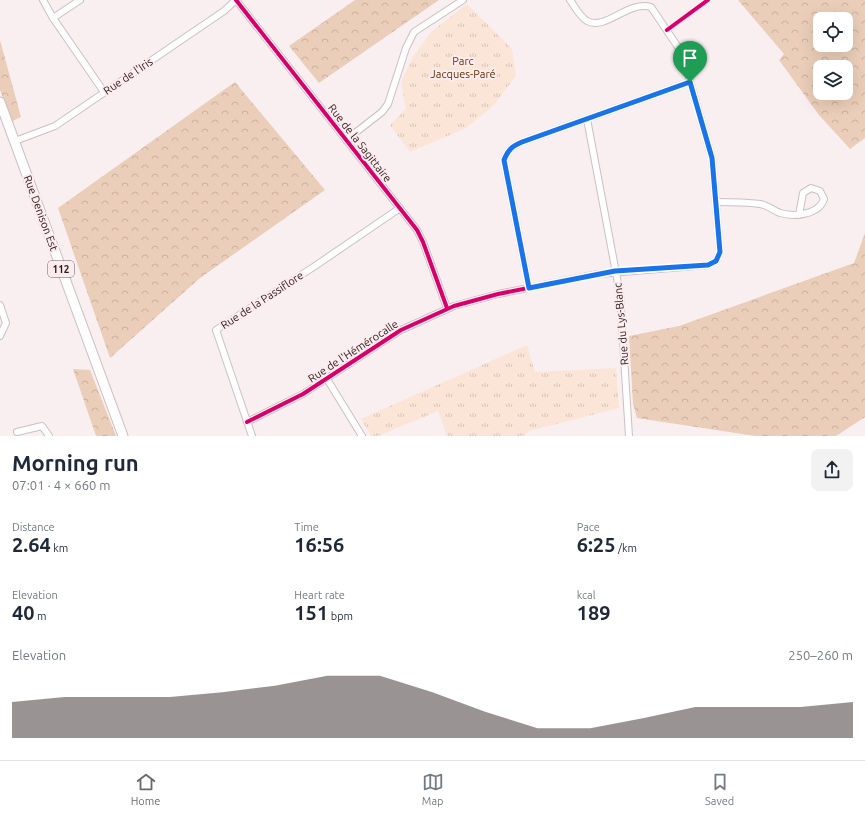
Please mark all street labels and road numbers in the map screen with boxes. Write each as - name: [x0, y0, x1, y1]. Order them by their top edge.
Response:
- street label: Rue de l'Iris: [101, 55, 155, 97]
- street label: Rue de la Sagittaire: [326, 102, 394, 184]
- street label: Rue Denison Est: [22, 173, 61, 253]
- road number: 112: [48, 261, 74, 277]
- street label: Rue de la Passiflore: [219, 269, 305, 331]
- street label: Rue du Lys-Blanc: [611, 282, 631, 366]
- street label: Rue de l'Hémérocalle: [306, 317, 400, 385]

